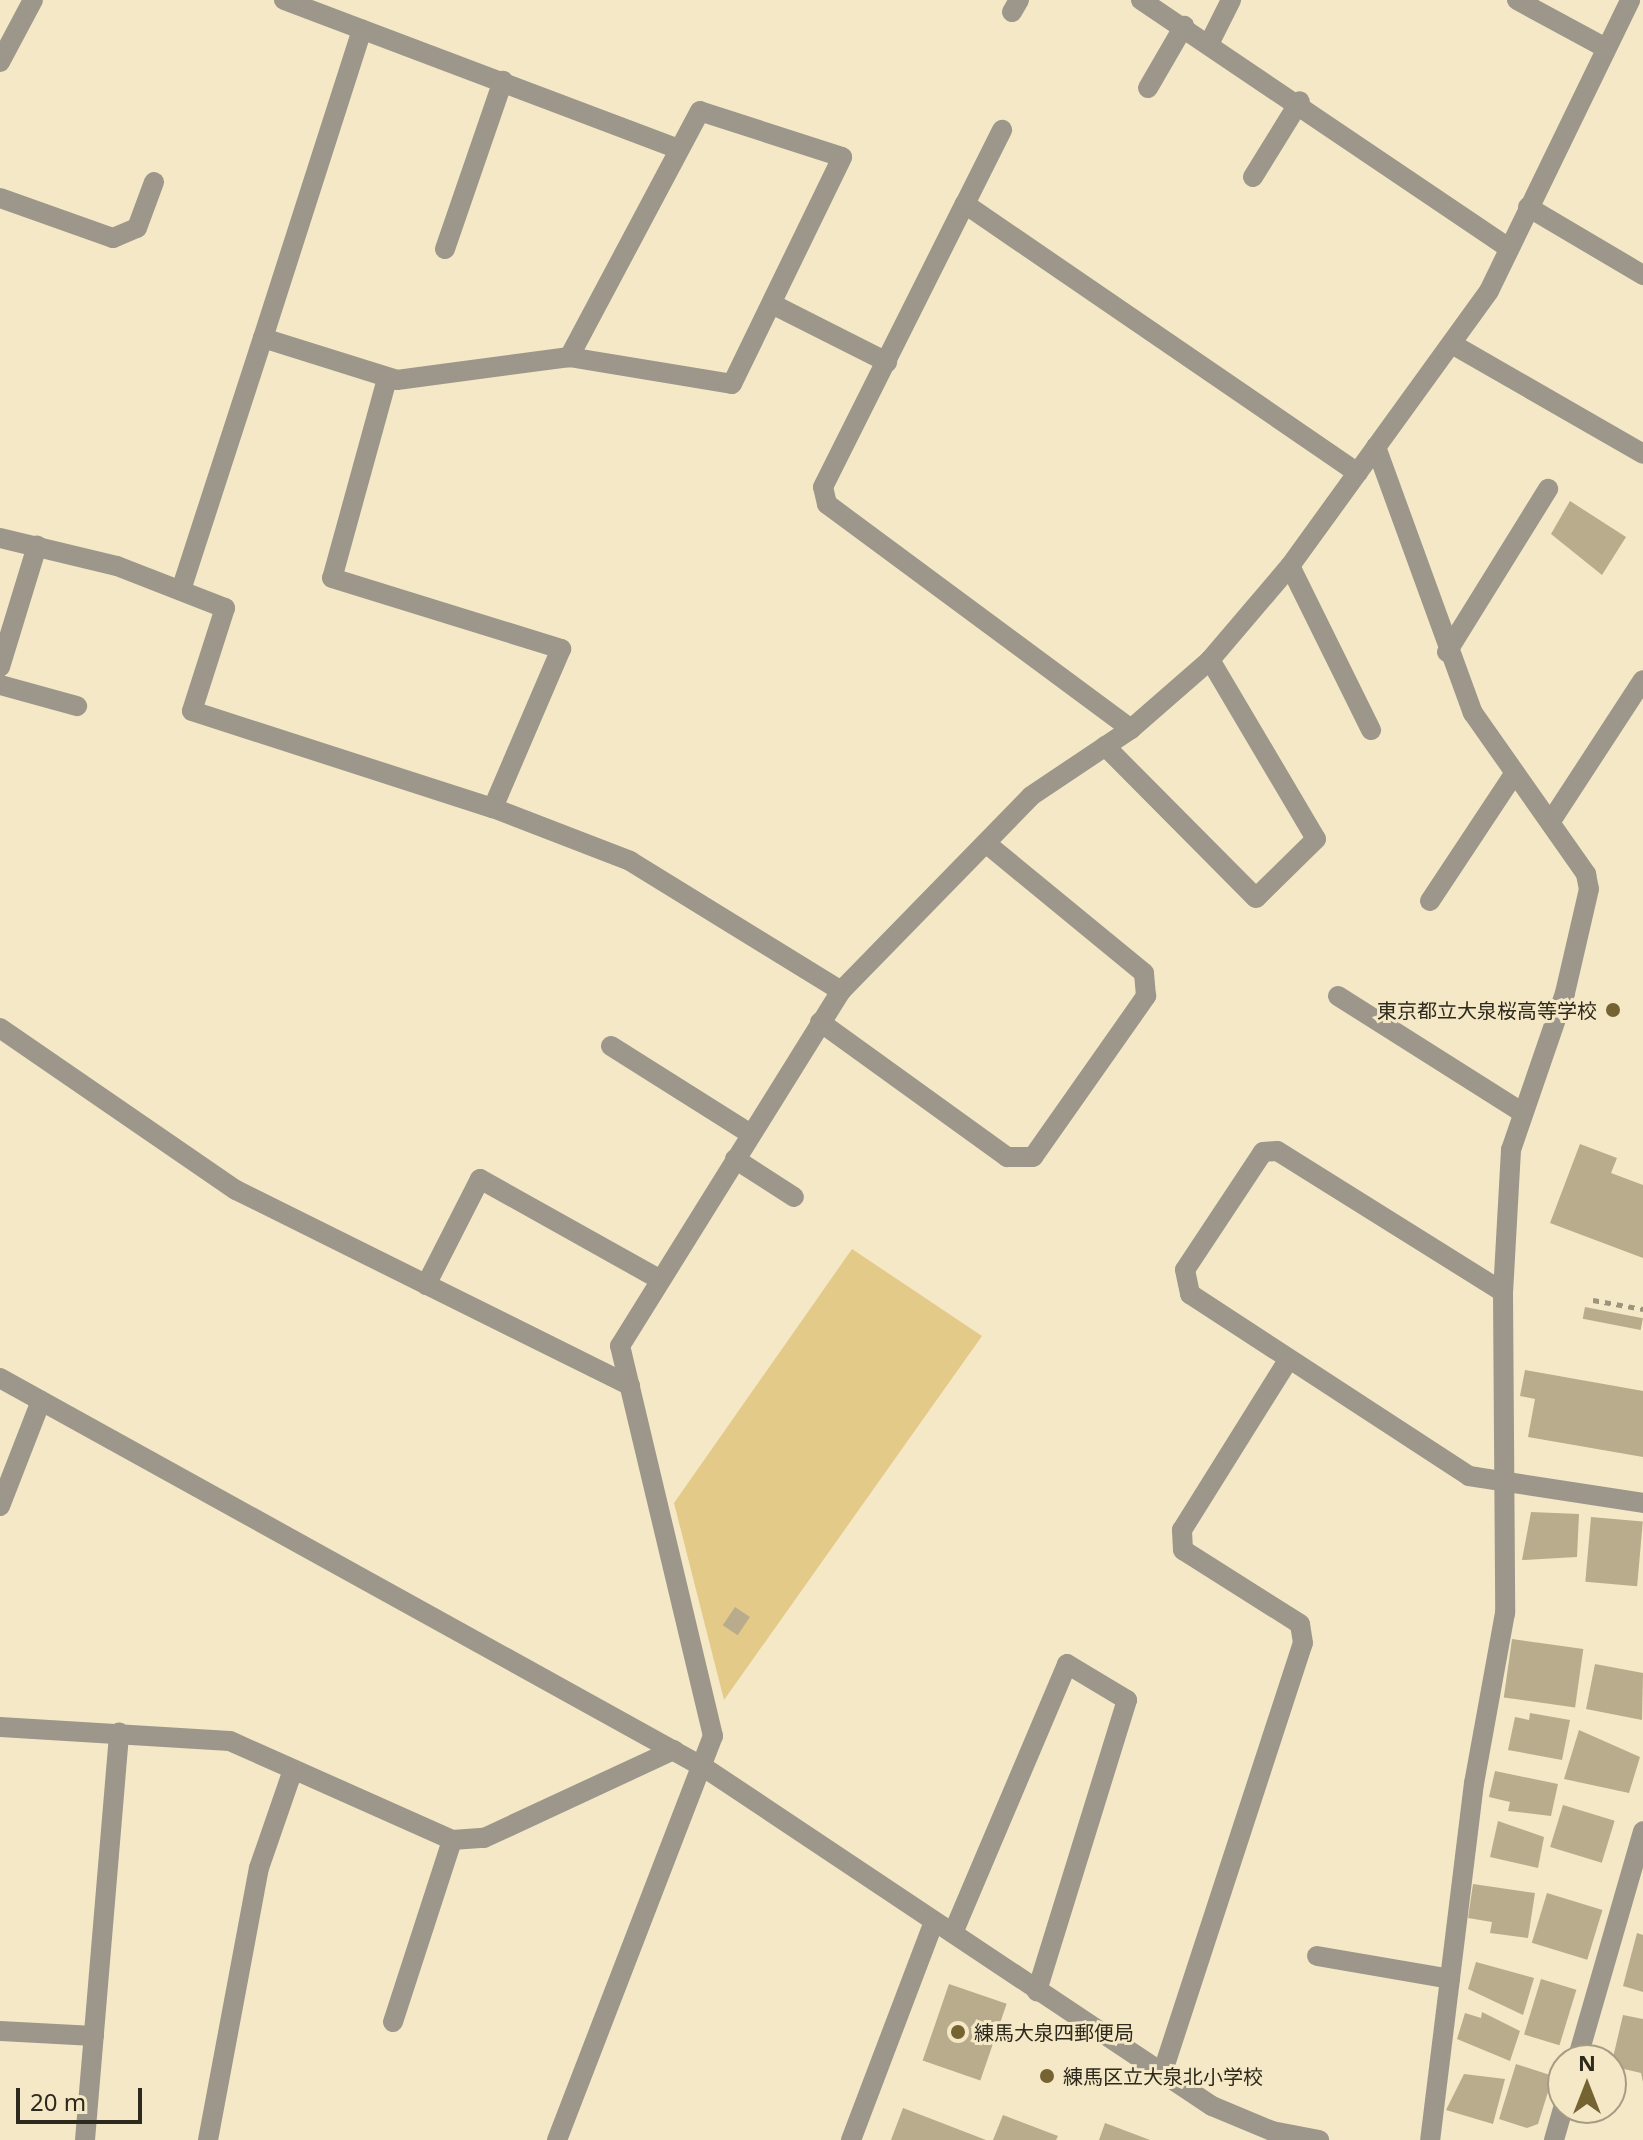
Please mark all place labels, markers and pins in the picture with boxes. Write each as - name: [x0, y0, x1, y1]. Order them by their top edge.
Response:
- place label: 東京都立大泉桜高等学校: [1377, 998, 1597, 1022]
- marker: 東京都立大泉桜高等学校: [1604, 1001, 1622, 1019]
- place label: 練馬大泉四郵便局: [974, 2020, 1134, 2044]
- marker: 練馬大泉四郵便局: [949, 2023, 967, 2041]
- place label: 練馬区立大泉北小学校: [1063, 2064, 1263, 2088]
- marker: 練馬区立大泉北小学校: [1038, 2067, 1056, 2085]

